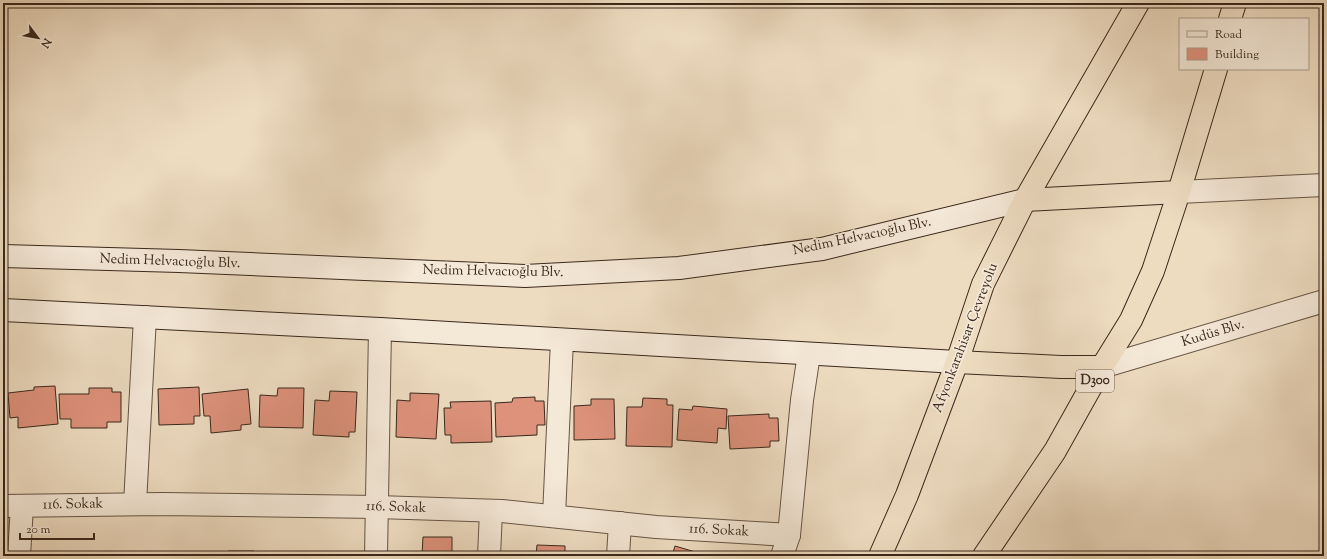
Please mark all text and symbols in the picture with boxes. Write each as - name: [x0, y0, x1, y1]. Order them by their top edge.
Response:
- north arrow: [18, 18, 58, 58]
- legend: [1179, 18, 1309, 70]
- text: Road: [1215, 26, 1242, 44]
- text: N: [36, 34, 55, 51]
- text: Building: [1215, 46, 1259, 64]
- street label: Nedim Helvacıoğlu Blv.: [791, 213, 933, 261]
- street label: Nedim Helvacıoğlu Blv.: [99, 250, 241, 274]
- street label: Afyonkarahisar Çevreyolu: [928, 260, 1004, 416]
- street label: Nedim Helvacıoğlu Blv.: [422, 261, 564, 283]
- street label: Kudüs Blv.: [1179, 315, 1247, 353]
- road number: D300: [1076, 370, 1114, 392]
- street label: 116. Sokak: [43, 494, 104, 516]
- street label: 116. Sokak: [365, 497, 427, 519]
- scale bar: [20, 515, 94, 541]
- street label: 116. Sokak: [688, 519, 750, 543]
- text: 20 m: [26, 521, 51, 539]

